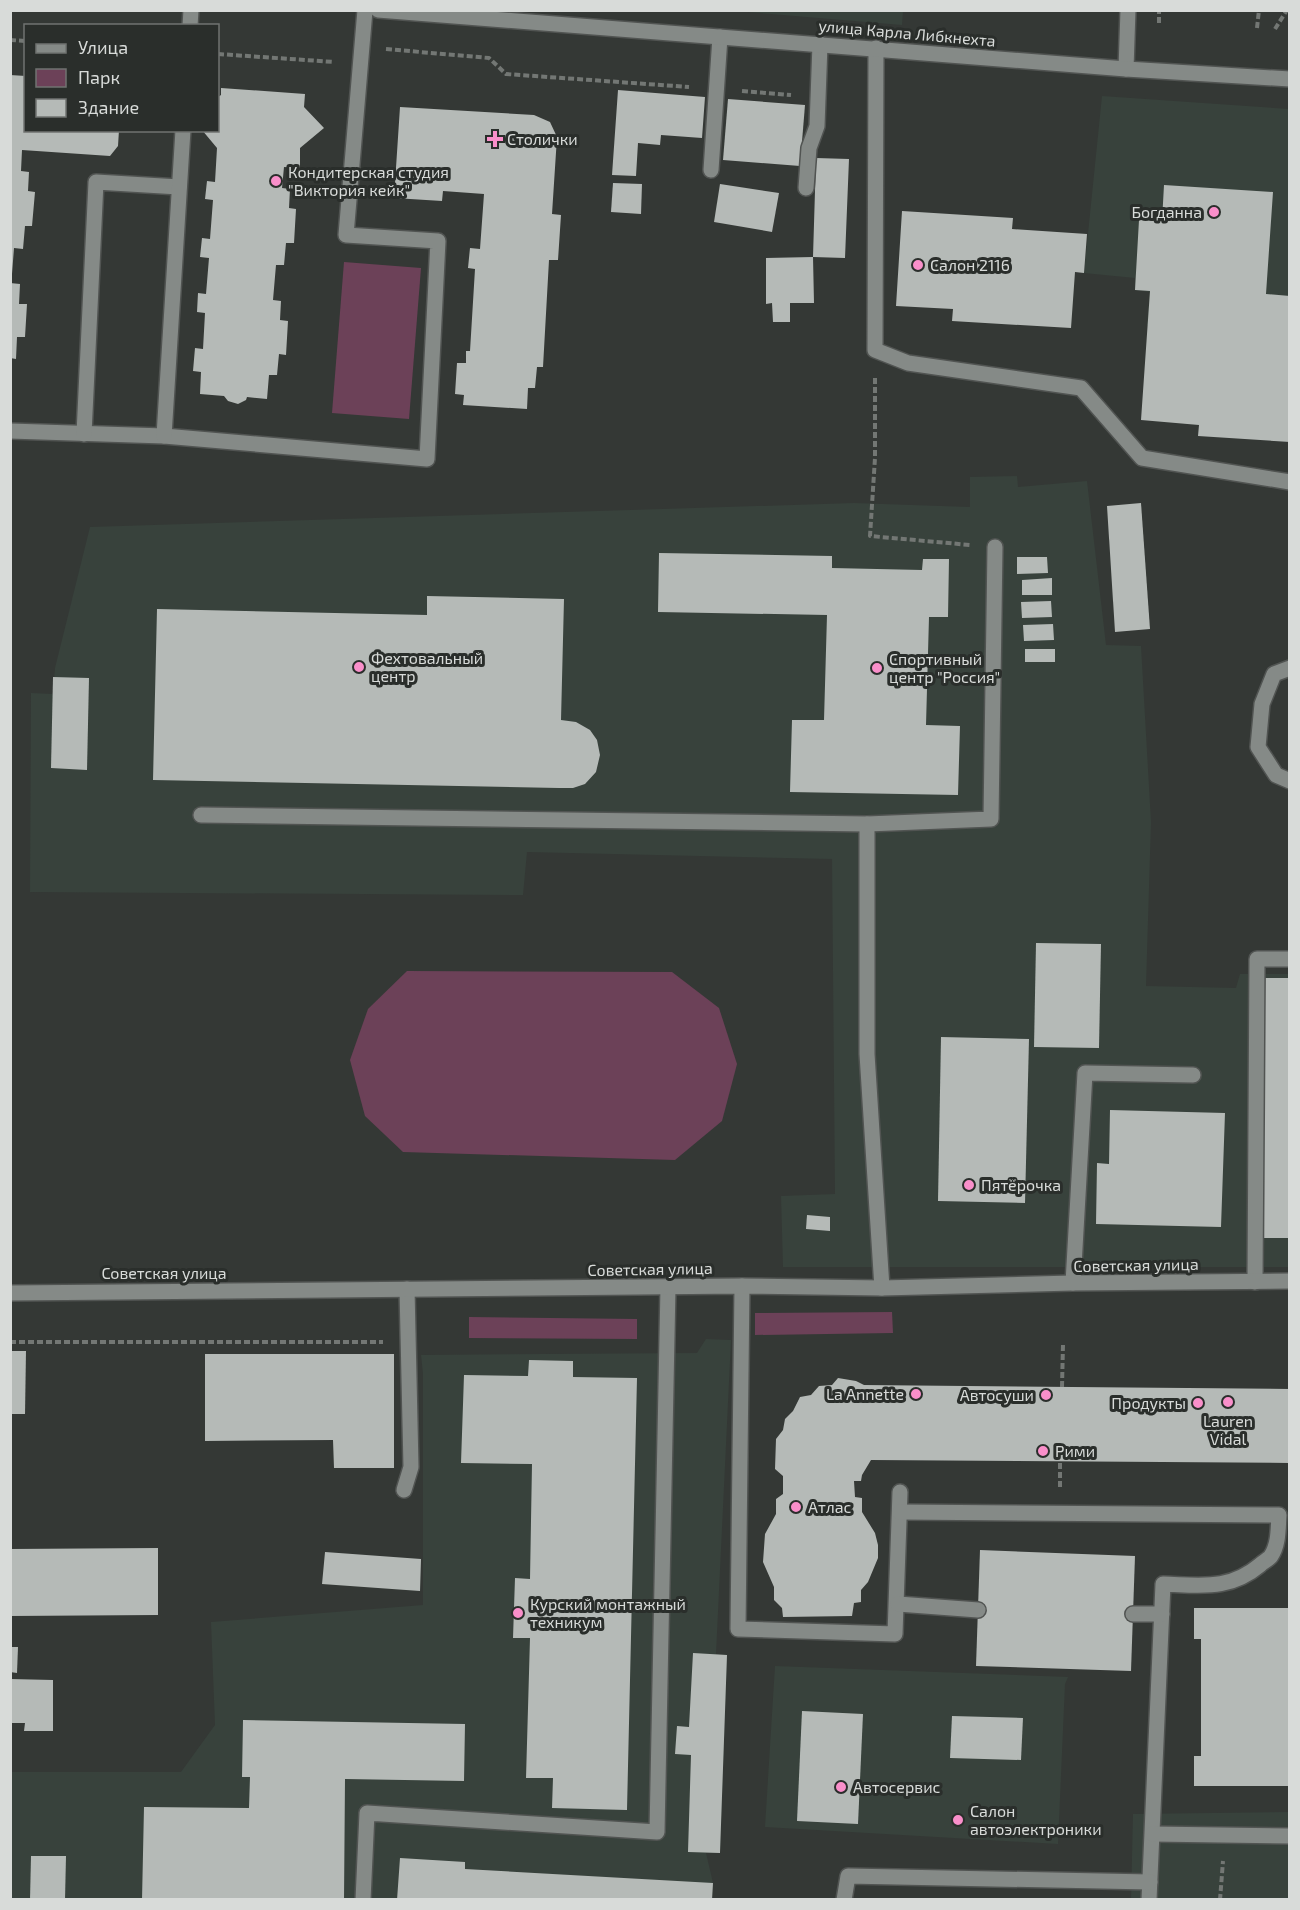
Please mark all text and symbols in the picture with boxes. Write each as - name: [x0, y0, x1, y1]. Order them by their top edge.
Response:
- street label: улица Карла Либкнехта: [818, 15, 996, 51]
- legend: [24, 24, 219, 132]
- text: Улица: [78, 36, 128, 58]
- text: Парк: [78, 66, 120, 88]
- text: Здание: [78, 96, 139, 118]
- place label: Столички: [507, 129, 578, 148]
- marker: Столички: [488, 132, 502, 146]
- place label: Кондитерская студия "Виктория кейк": [288, 162, 449, 199]
- marker: Кондитерская студия "Виктория кейк": [269, 174, 283, 188]
- place label: Богданна: [1131, 202, 1202, 221]
- marker: Богданна: [1207, 205, 1221, 219]
- place label: Салон 2116: [930, 255, 1010, 274]
- marker: Салон 2116: [911, 258, 925, 272]
- place label: Фехтовальный центр: [371, 648, 483, 685]
- place label: Спортивный центр "Россия": [889, 649, 1000, 686]
- marker: Фехтовальный центр: [352, 660, 366, 674]
- marker: Спортивный центр "Россия": [870, 661, 884, 675]
- place label: Пятёрочка: [981, 1175, 1061, 1194]
- marker: Пятёрочка: [962, 1178, 976, 1192]
- street label: Советская улица: [1073, 1254, 1199, 1276]
- street label: Советская улица: [587, 1258, 713, 1280]
- street label: Советская улица: [101, 1263, 227, 1283]
- place label: La Annette: [826, 1384, 904, 1403]
- place label: Автосуши: [960, 1385, 1034, 1405]
- marker: La Annette: [909, 1387, 923, 1401]
- marker: Автосуши: [1039, 1388, 1053, 1402]
- place label: Продукты: [1111, 1393, 1186, 1413]
- marker: Lauren Vidal: [1221, 1395, 1235, 1409]
- marker: Продукты: [1191, 1396, 1205, 1410]
- place label: Lauren Vidal: [1203, 1411, 1253, 1448]
- place label: Рими: [1055, 1441, 1095, 1460]
- marker: Рими: [1036, 1444, 1050, 1458]
- place label: Атлас: [808, 1497, 852, 1516]
- marker: Атлас: [789, 1500, 803, 1514]
- place label: Курский монтажный техникум: [530, 1594, 686, 1632]
- marker: Курский монтажный техникум: [511, 1606, 525, 1620]
- place label: Автосервис: [853, 1777, 941, 1796]
- marker: Автосервис: [834, 1780, 848, 1794]
- place label: Салон автоэлектроники: [970, 1801, 1102, 1838]
- marker: Салон автоэлектроники: [951, 1813, 965, 1827]

